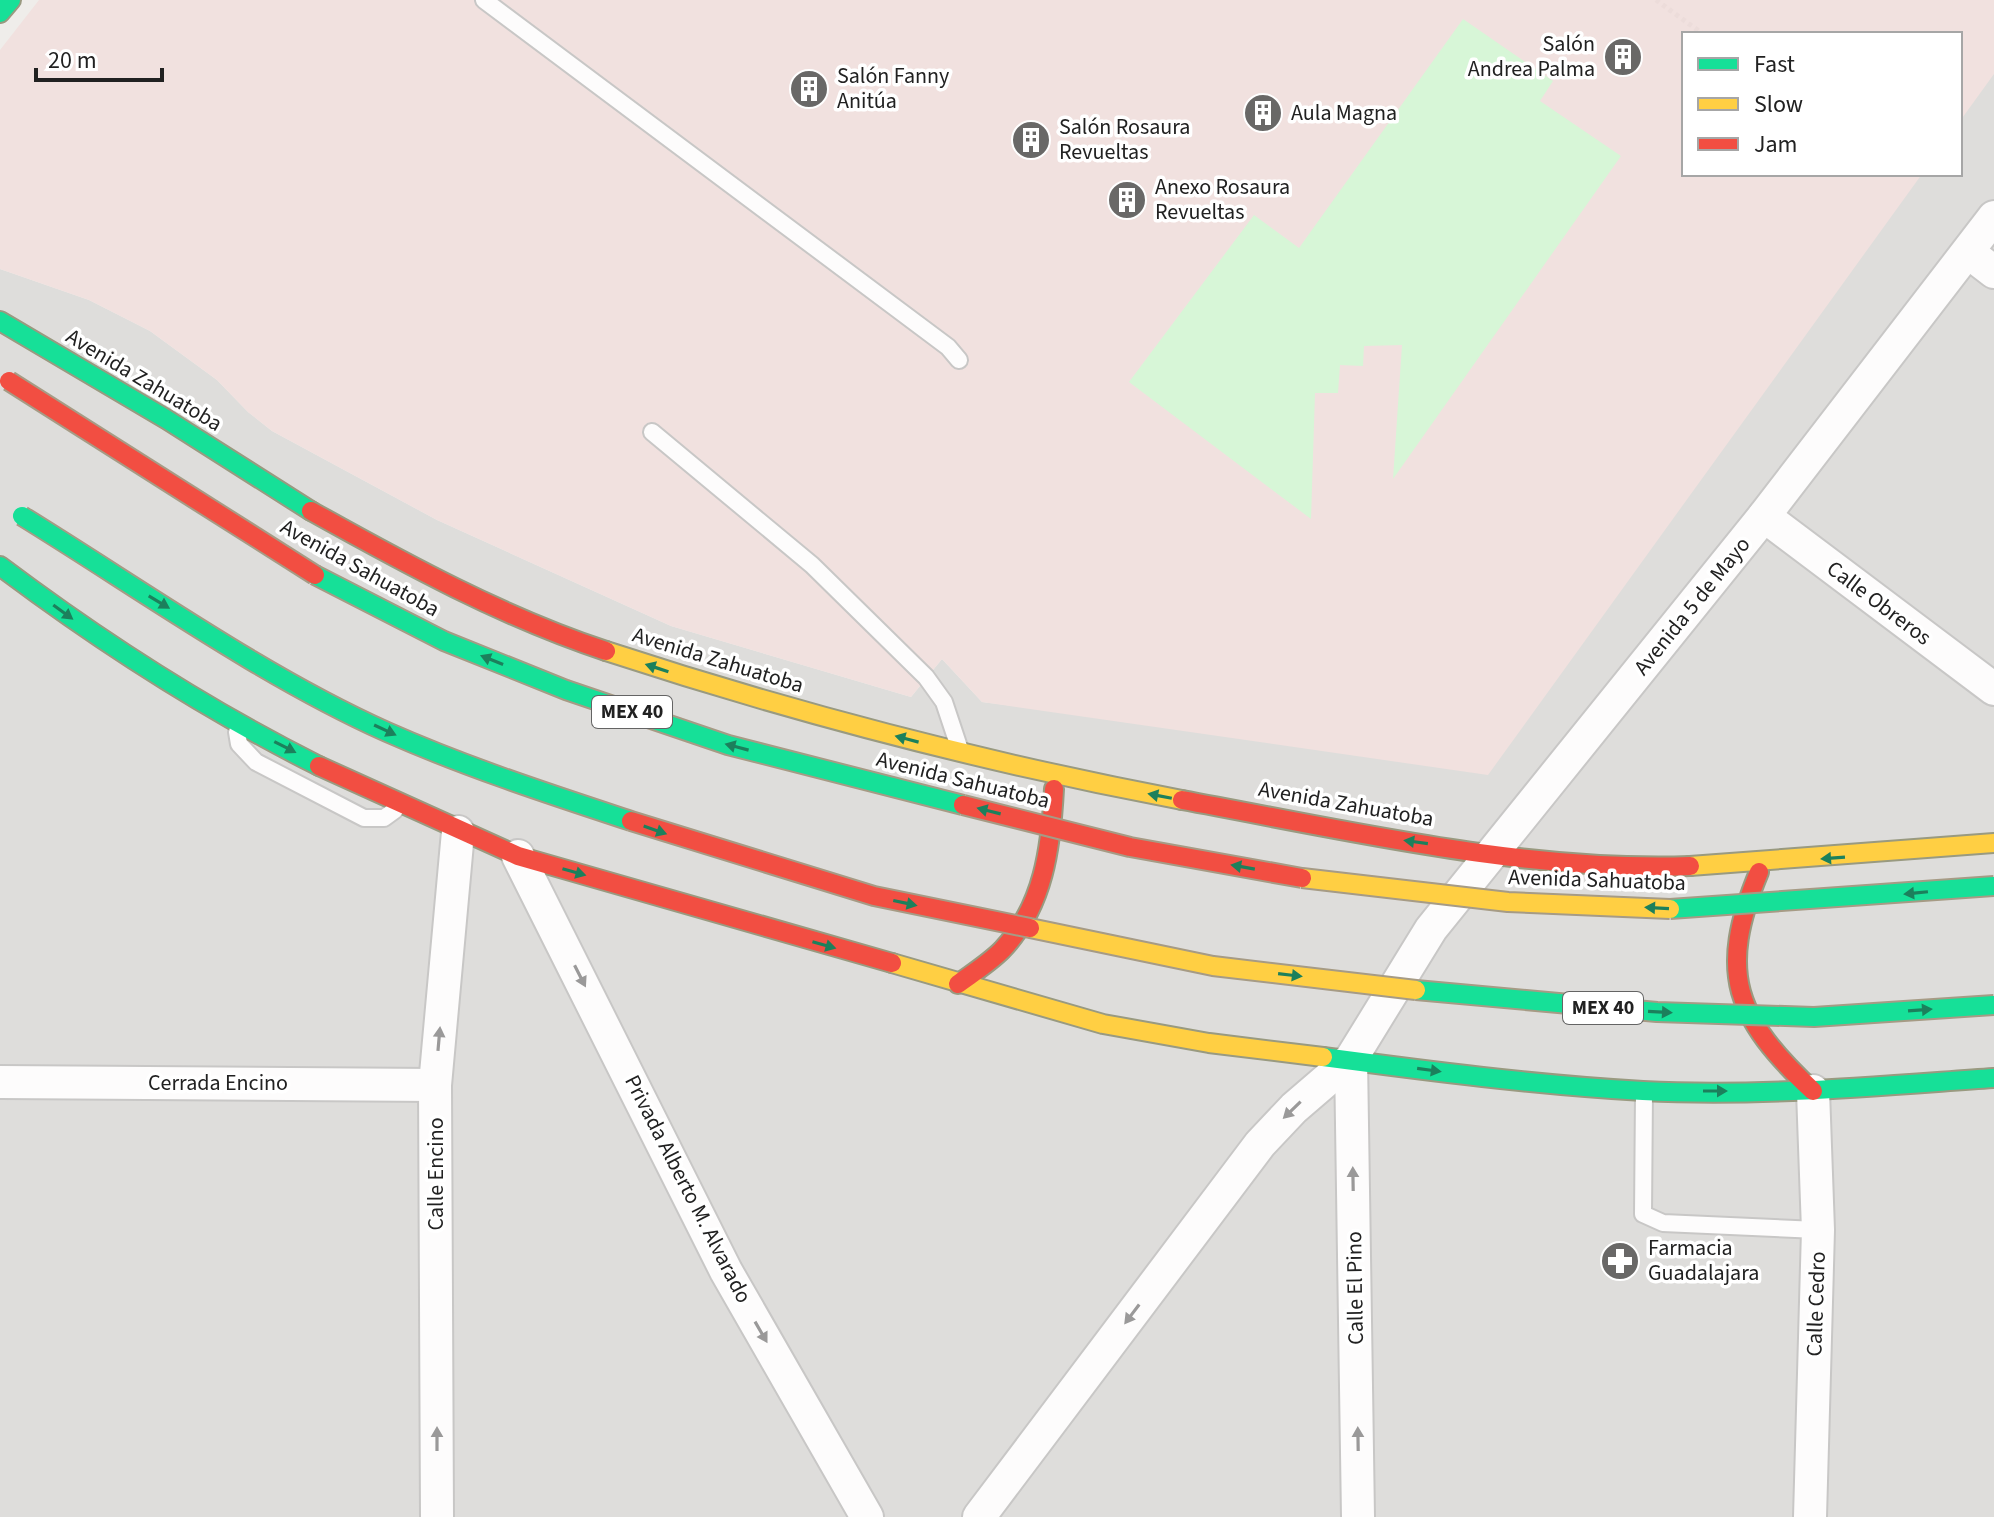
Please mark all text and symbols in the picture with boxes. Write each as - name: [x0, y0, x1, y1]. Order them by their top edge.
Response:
- place label: Salón Andrea Palma: [1468, 28, 1595, 85]
- scale bar: [36, 32, 162, 82]
- legend: [1682, 32, 1962, 176]
- building icon: Salón Andrea Palma: [1602, 36, 1644, 78]
- text: 20 m: [48, 43, 97, 78]
- text: Fast: [1754, 47, 1795, 82]
- place label: Salón Fanny Anitúa: [837, 60, 950, 117]
- building icon: Salón Fanny Anitúa: [788, 68, 830, 110]
- text: Slow: [1754, 87, 1803, 122]
- building icon: Aula Magna: [1242, 92, 1284, 134]
- place label: Aula Magna: [1291, 97, 1397, 129]
- place label: Salón Rosaura Revueltas: [1059, 111, 1190, 168]
- building icon: Salón Rosaura Revueltas: [1010, 119, 1052, 161]
- text: Jam: [1754, 127, 1798, 162]
- place label: Anexo Rosaura Revueltas: [1155, 171, 1290, 228]
- building icon: Anexo Rosaura Revueltas: [1106, 179, 1148, 221]
- street label: Avenida Zahuatoba: [60, 321, 228, 439]
- street label: Avenida Sahuatoba: [275, 511, 445, 625]
- street label: Avenida 5 de Mayo: [1626, 530, 1758, 682]
- street label: Calle Obreros: [1820, 553, 1938, 653]
- one-way arrow: [148, 595, 170, 609]
- one-way arrow: [53, 604, 73, 620]
- street label: Avenida Zahuatoba: [629, 619, 807, 701]
- one-way arrow: [480, 653, 504, 666]
- one-way arrow: [644, 661, 668, 673]
- road number: MEX 40: [592, 696, 672, 728]
- one-way arrow: [374, 723, 397, 737]
- one-way arrow: [894, 732, 919, 744]
- one-way arrow: [273, 740, 296, 754]
- one-way arrow: [725, 740, 749, 753]
- street label: Avenida Sahuatoba: [873, 743, 1053, 817]
- street label: Avenida Zahuatoba: [1256, 773, 1436, 835]
- one-way arrow: [1148, 789, 1173, 801]
- one-way arrow: [976, 805, 1001, 817]
- one-way arrow: [644, 824, 668, 836]
- one-way arrow: [1403, 835, 1428, 848]
- one-way arrow: [1820, 852, 1845, 865]
- one-way arrow: [1230, 861, 1255, 873]
- street label: Avenida Sahuatoba: [1508, 861, 1686, 899]
- one-way arrow: [562, 867, 587, 879]
- one-way arrow: [1903, 887, 1928, 900]
- one-way arrow: [893, 897, 918, 910]
- one-way arrow: [1644, 902, 1669, 915]
- one-way arrow: [812, 939, 836, 952]
- one-way arrow: [573, 964, 586, 987]
- one-way arrow: [1278, 969, 1303, 982]
- road number: MEX 40: [1563, 992, 1643, 1024]
- one-way arrow: [1908, 1003, 1933, 1016]
- one-way arrow: [1648, 1006, 1673, 1019]
- one-way arrow: [433, 1026, 446, 1051]
- one-way arrow: [1416, 1064, 1441, 1077]
- street label: Cerrada Encino: [148, 1067, 288, 1099]
- street label: Privada Alberto M. Alvarado: [616, 1069, 760, 1309]
- one-way arrow: [1703, 1085, 1728, 1097]
- one-way arrow: [1283, 1101, 1302, 1119]
- street label: Calle Encino: [420, 1117, 452, 1231]
- one-way arrow: [1347, 1166, 1360, 1191]
- street label: Calle El Pino: [1338, 1231, 1372, 1345]
- place label: Farmacia Guadalajara: [1648, 1232, 1759, 1289]
- pharmacy icon: Farmacia Guadalajara: [1599, 1240, 1641, 1282]
- street label: Calle Cedro: [1798, 1251, 1834, 1357]
- one-way arrow: [1124, 1304, 1140, 1325]
- one-way arrow: [754, 1321, 768, 1343]
- one-way arrow: [431, 1426, 443, 1451]
- one-way arrow: [1352, 1426, 1364, 1451]

